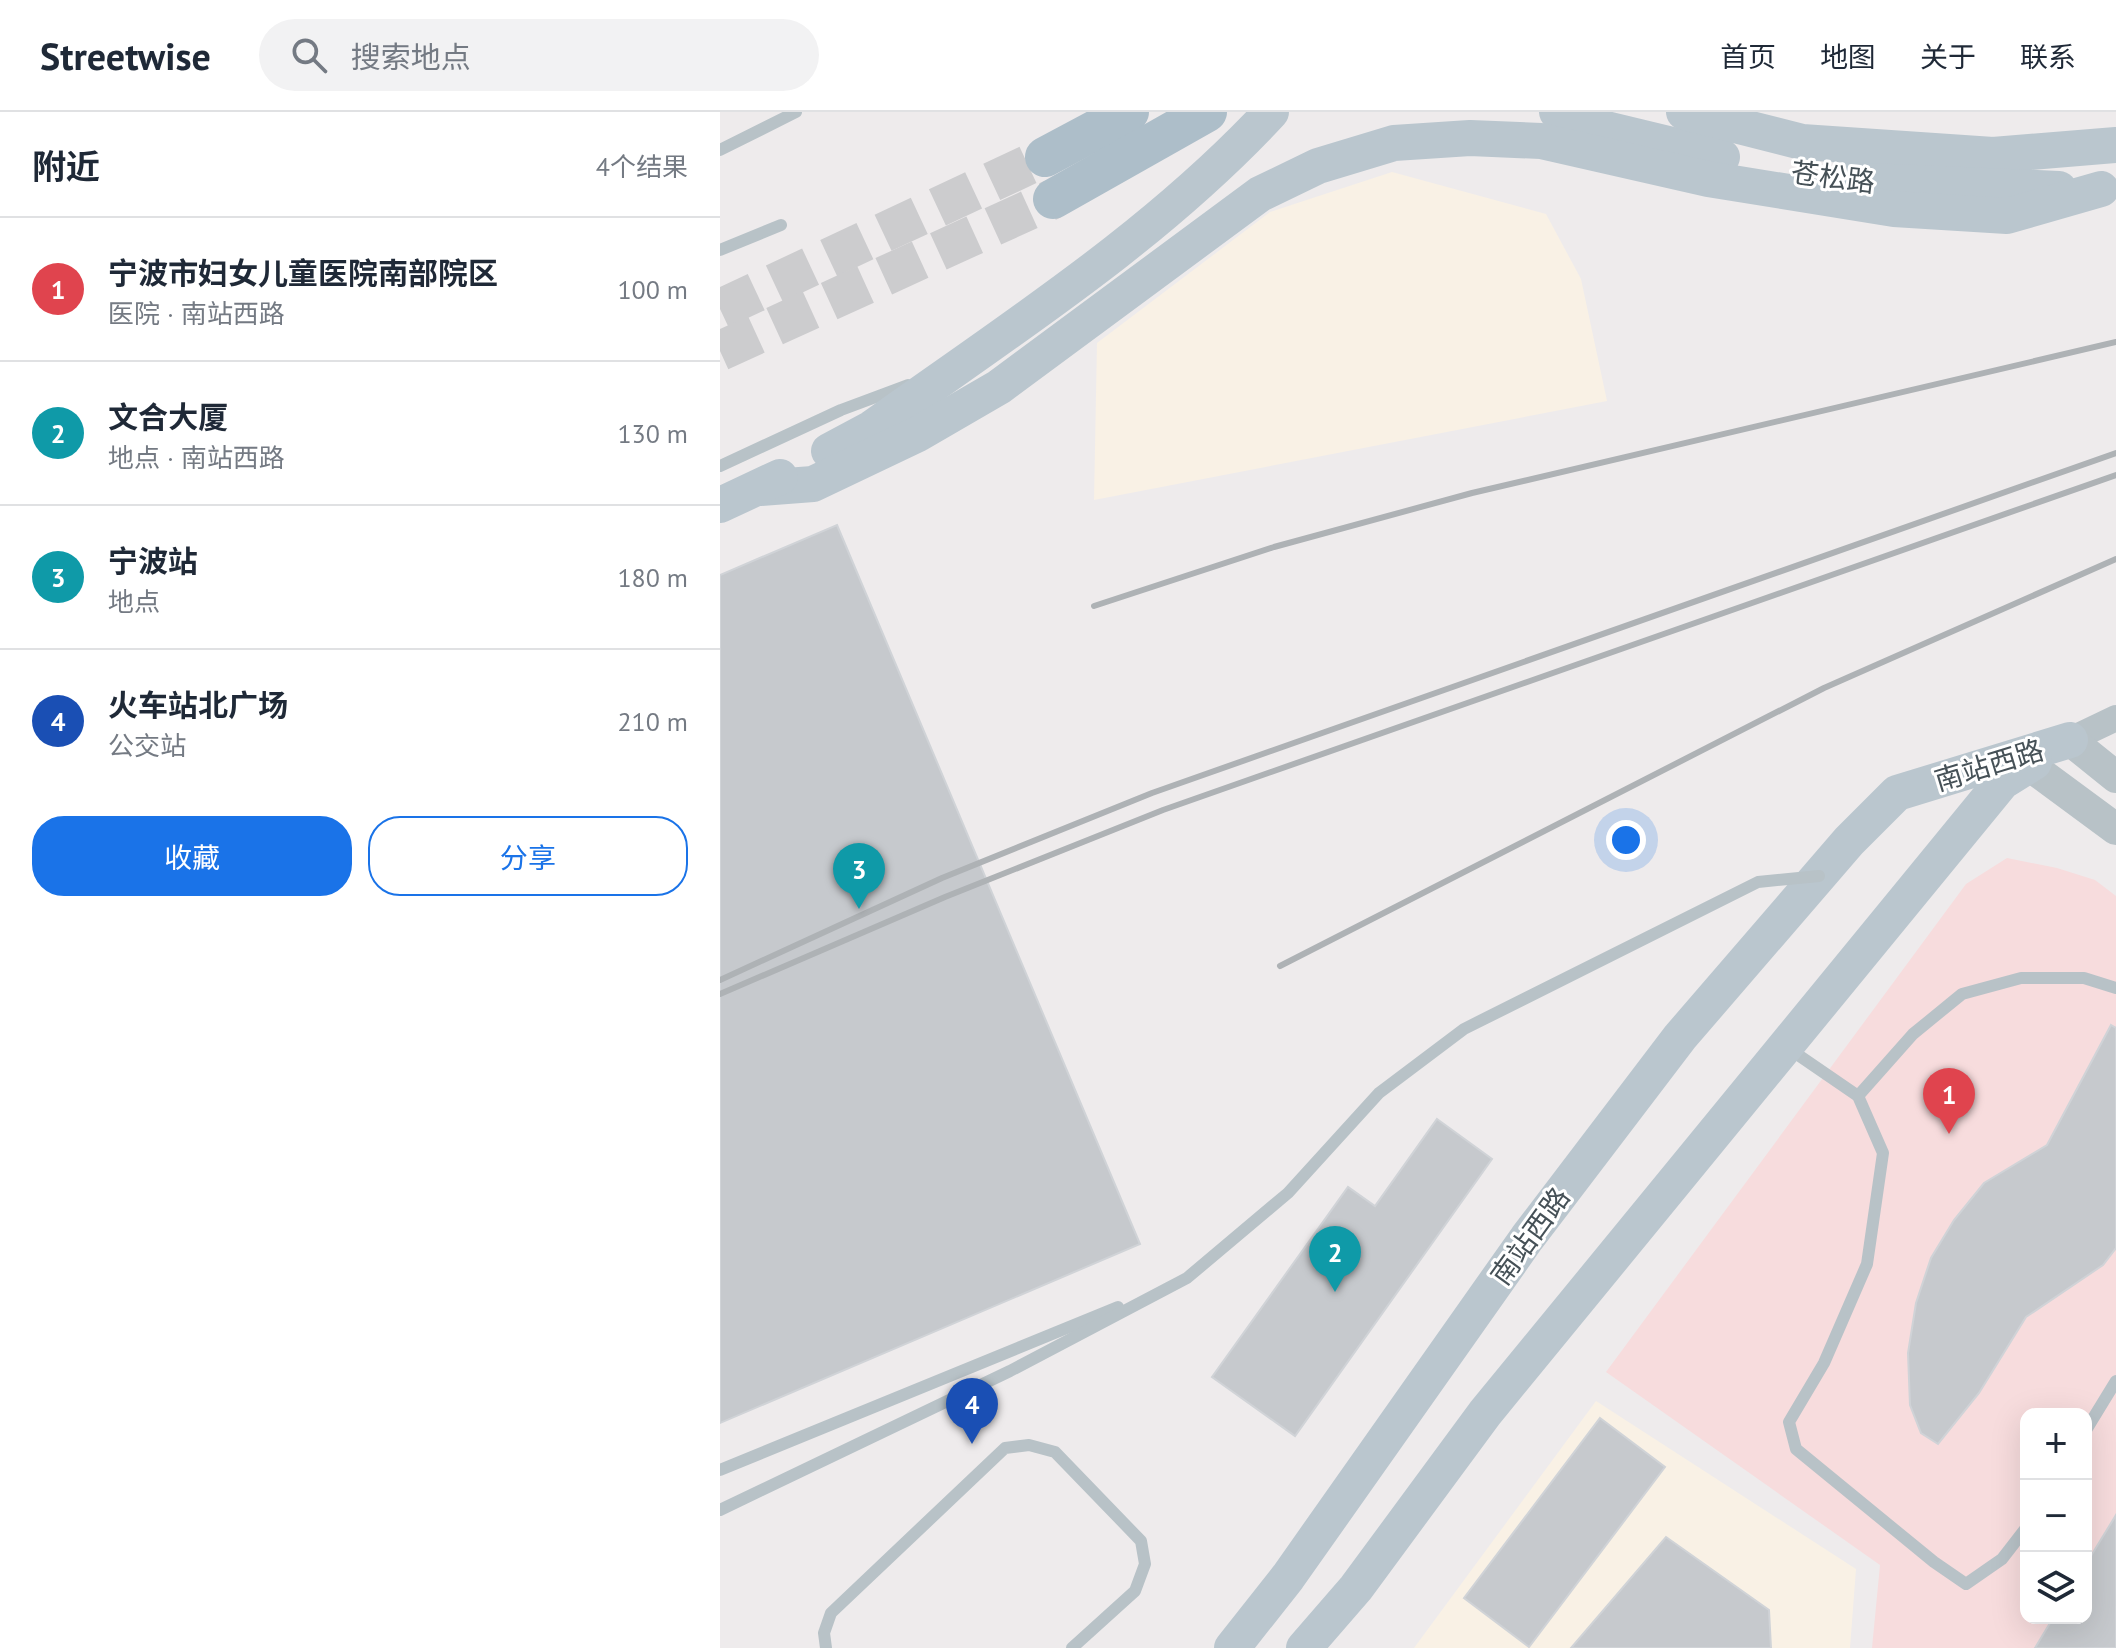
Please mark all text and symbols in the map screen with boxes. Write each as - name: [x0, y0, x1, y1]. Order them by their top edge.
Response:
- search box: [259, 19, 819, 91]
- text: Streetwise: [40, 31, 211, 80]
- icon: search: [287, 33, 331, 77]
- text: 搜索地点: [351, 37, 471, 76]
- text: 首页: [1720, 38, 1776, 75]
- text: 地图: [1820, 38, 1876, 75]
- text: 关于: [1920, 38, 1976, 75]
- text: 联系: [2020, 38, 2076, 75]
- text: 附近: [32, 144, 100, 188]
- text: 4个结果: [596, 150, 688, 183]
- street label: 苍松路: [1789, 153, 1877, 200]
- text: 宁波市妇女儿童医院南部院区: [108, 253, 498, 292]
- text: 1: [51, 273, 65, 306]
- text: 100 m: [617, 273, 688, 306]
- text: 医院 · 南站西路: [108, 297, 285, 330]
- text: 文合大厦: [108, 397, 228, 436]
- text: 2: [51, 417, 65, 450]
- text: 130 m: [617, 417, 688, 450]
- text: 地点 · 南站西路: [108, 441, 285, 474]
- text: 宁波站: [108, 541, 198, 580]
- text: 3: [51, 561, 65, 594]
- text: 180 m: [617, 561, 688, 594]
- text: 地点: [108, 585, 160, 618]
- text: 火车站北广场: [108, 685, 288, 724]
- text: 4: [51, 705, 65, 738]
- text: 210 m: [617, 705, 688, 738]
- text: 公交站: [108, 729, 186, 762]
- street label: 南站西路: [1930, 730, 2048, 799]
- button: 收藏: [32, 816, 352, 896]
- button: 分享: [368, 816, 688, 896]
- your location: [1606, 820, 1646, 860]
- pin: 3: [833, 843, 885, 909]
- pin: 1: [1923, 1068, 1975, 1134]
- street label: 南站西路: [1482, 1180, 1577, 1292]
- pin: 2: [1309, 1226, 1361, 1292]
- pin: 4: [946, 1378, 998, 1444]
- map controls: [2020, 1408, 2092, 1624]
- button: +: [2020, 1408, 2092, 1480]
- button: −: [2020, 1480, 2092, 1552]
- button: layers: [2020, 1552, 2092, 1624]

